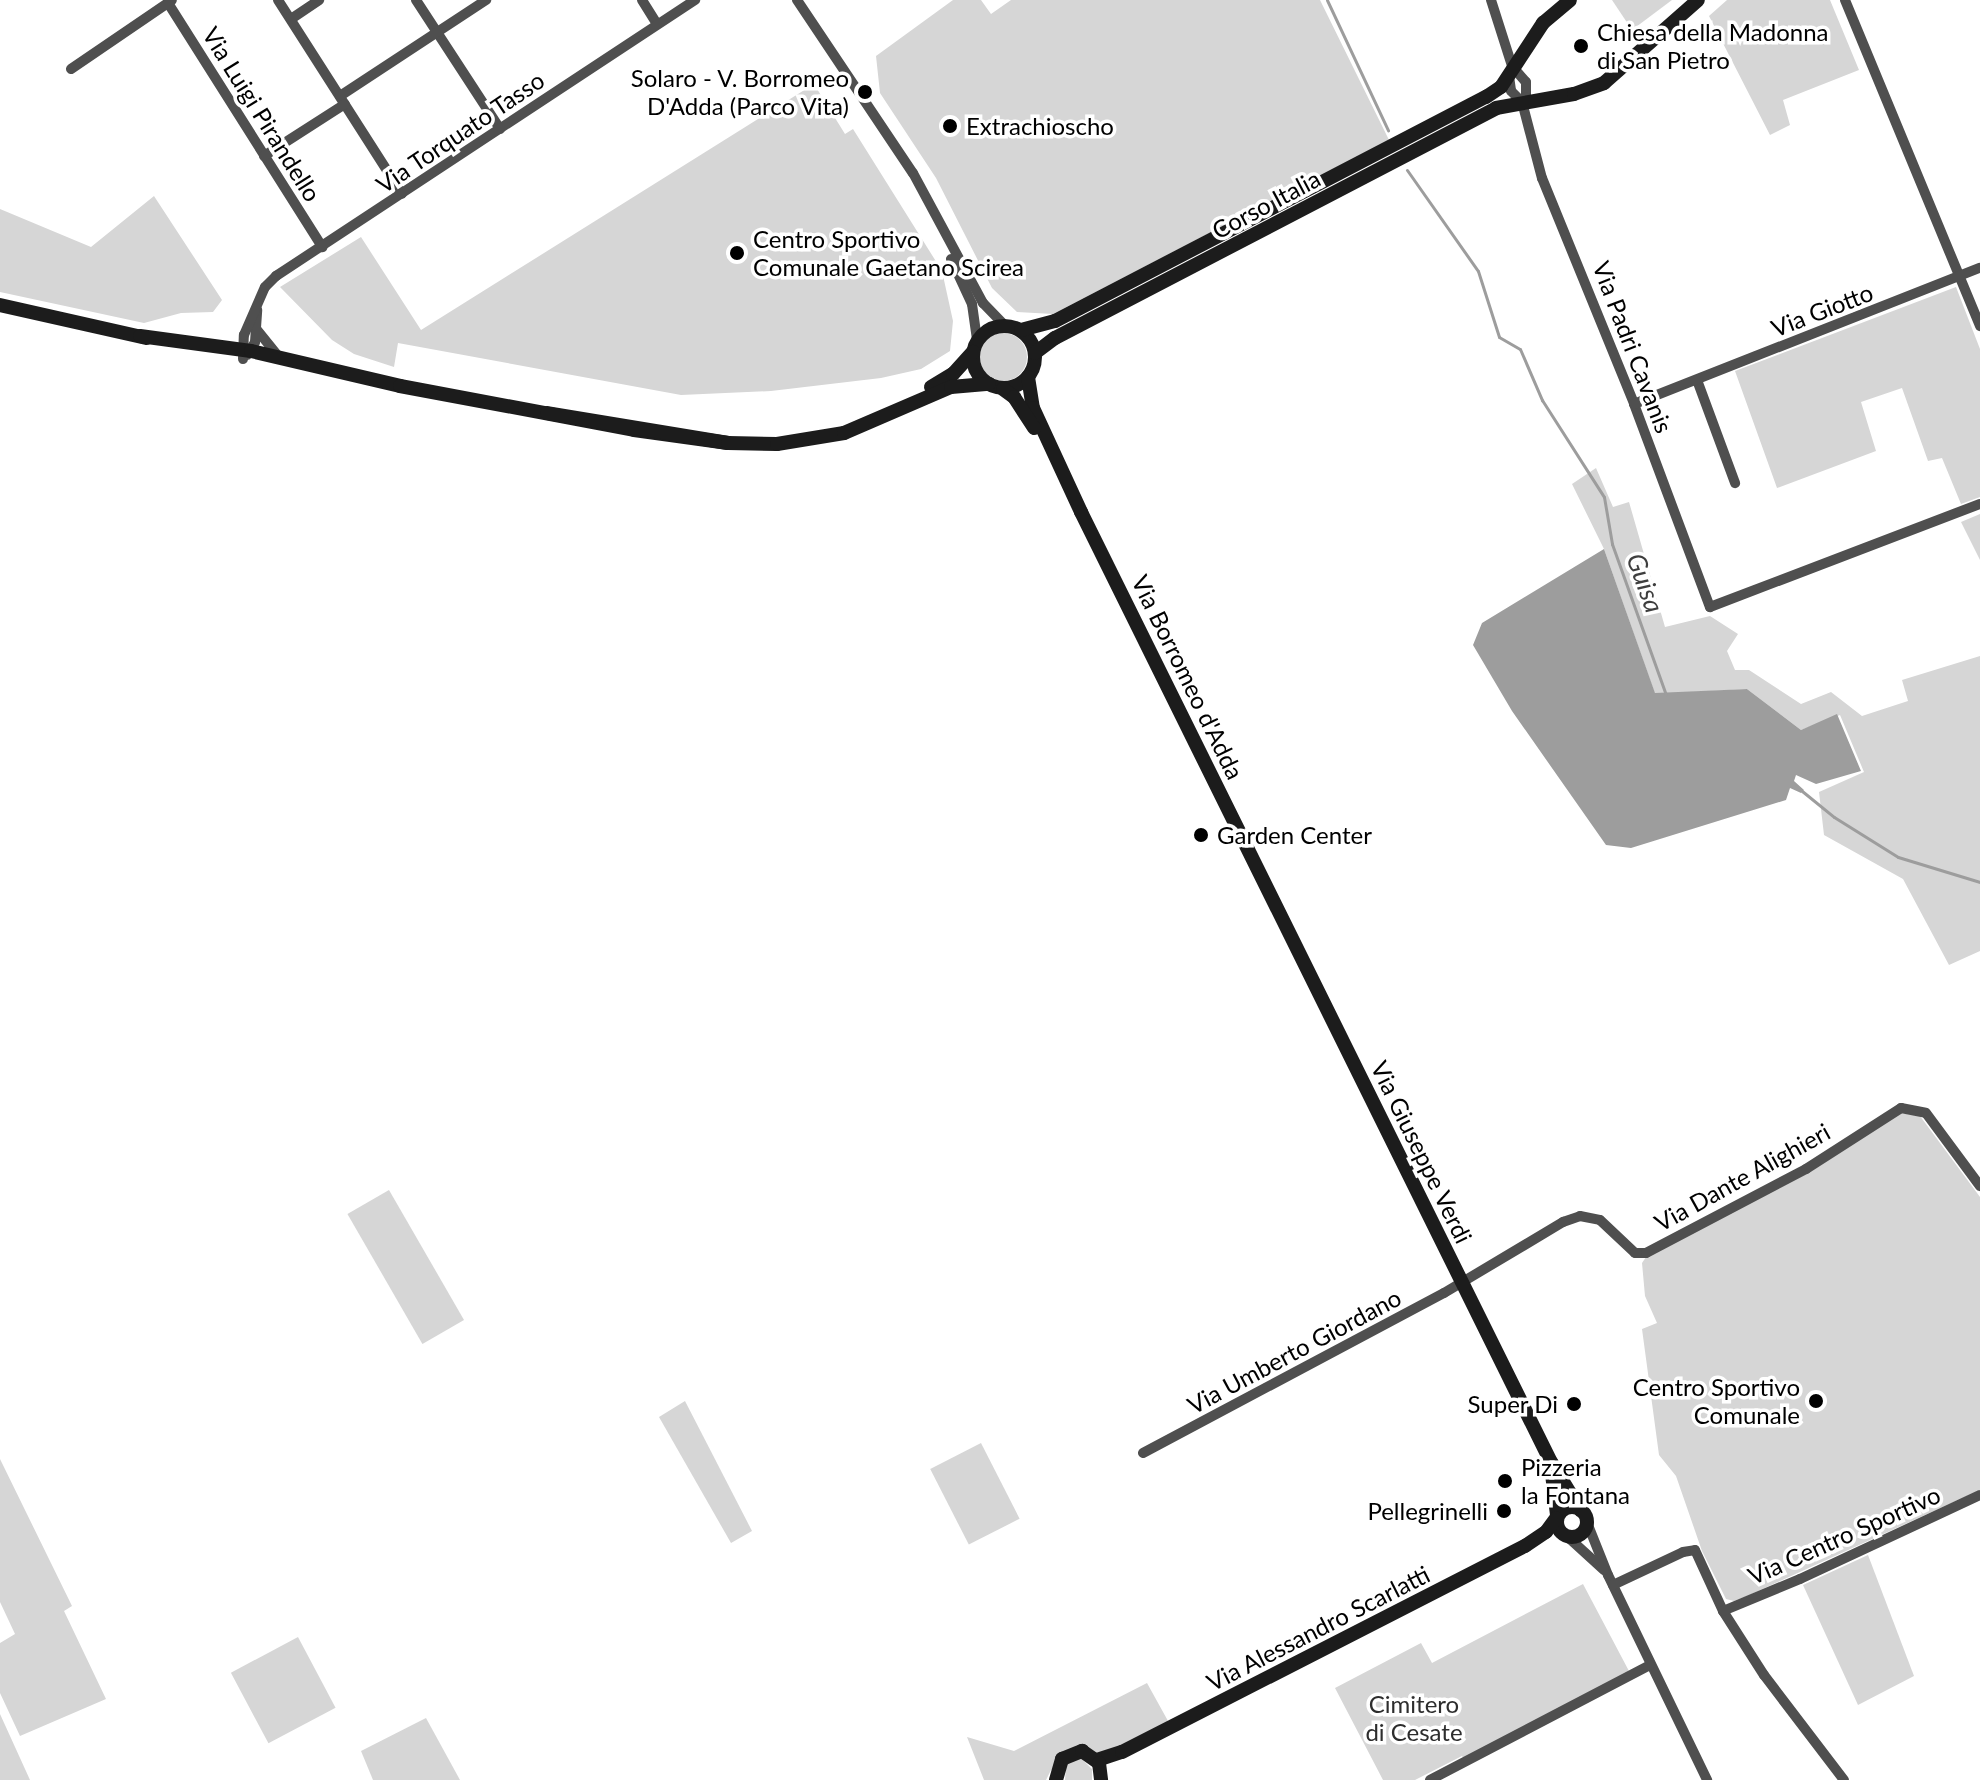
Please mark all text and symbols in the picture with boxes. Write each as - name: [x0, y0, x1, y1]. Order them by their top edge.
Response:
- place label: Chiesa della Madonna di San Pietro: [1597, 18, 1828, 74]
- street label: Via Luigi Pirandello: [197, 21, 327, 207]
- marker: Chiesa della Madonna di San Pietro: [1572, 37, 1590, 55]
- place label: Solaro - V. Borromeo D'Adda (Parco Vita): [630, 64, 849, 120]
- street label: Via Torquato Tasso: [370, 65, 550, 199]
- marker: Solaro - V. Borromeo D'Adda (Parco Vita): [856, 83, 874, 101]
- place label: Extrachioscho: [966, 112, 1114, 140]
- marker: Extrachioscho: [941, 117, 959, 135]
- street label: Corso Italia: [1207, 163, 1325, 245]
- place label: Centro Sportivo Comunale Gaetano Scirea: [753, 225, 1024, 281]
- marker: Centro Sportivo Comunale Gaetano Scirea: [728, 244, 746, 262]
- street label: Via Padri Cavanis: [1587, 257, 1679, 437]
- street label: Via Giotto: [1767, 277, 1877, 343]
- water label: Guisa: [1620, 549, 1670, 617]
- street label: Via Borromeo d'Adda: [1126, 570, 1250, 784]
- place label: Garden Center: [1217, 821, 1372, 849]
- marker: Garden Center: [1192, 826, 1210, 844]
- street label: Via Giuseppe Verdi: [1365, 1056, 1479, 1248]
- street label: Via Dante Alighieri: [1649, 1117, 1835, 1237]
- street label: Via Umberto Giordano: [1182, 1282, 1406, 1420]
- place label: Centro Sportivo Comunale: [1633, 1373, 1800, 1429]
- place label: Super Di: [1467, 1390, 1558, 1418]
- marker: Centro Sportivo Comunale: [1807, 1392, 1825, 1410]
- marker: Super Di: [1565, 1395, 1583, 1413]
- place label: Pizzeria la Fontana: [1521, 1453, 1630, 1509]
- marker: Pizzeria la Fontana: [1496, 1472, 1514, 1490]
- street label: Via Centro Sportivo: [1743, 1480, 1945, 1590]
- place label: Pellegrinelli: [1367, 1497, 1488, 1525]
- marker: Pellegrinelli: [1495, 1502, 1513, 1520]
- street label: Via Alessandro Scarlatti: [1201, 1559, 1435, 1697]
- park label: Cimitero di Cesate: [1365, 1690, 1463, 1746]

